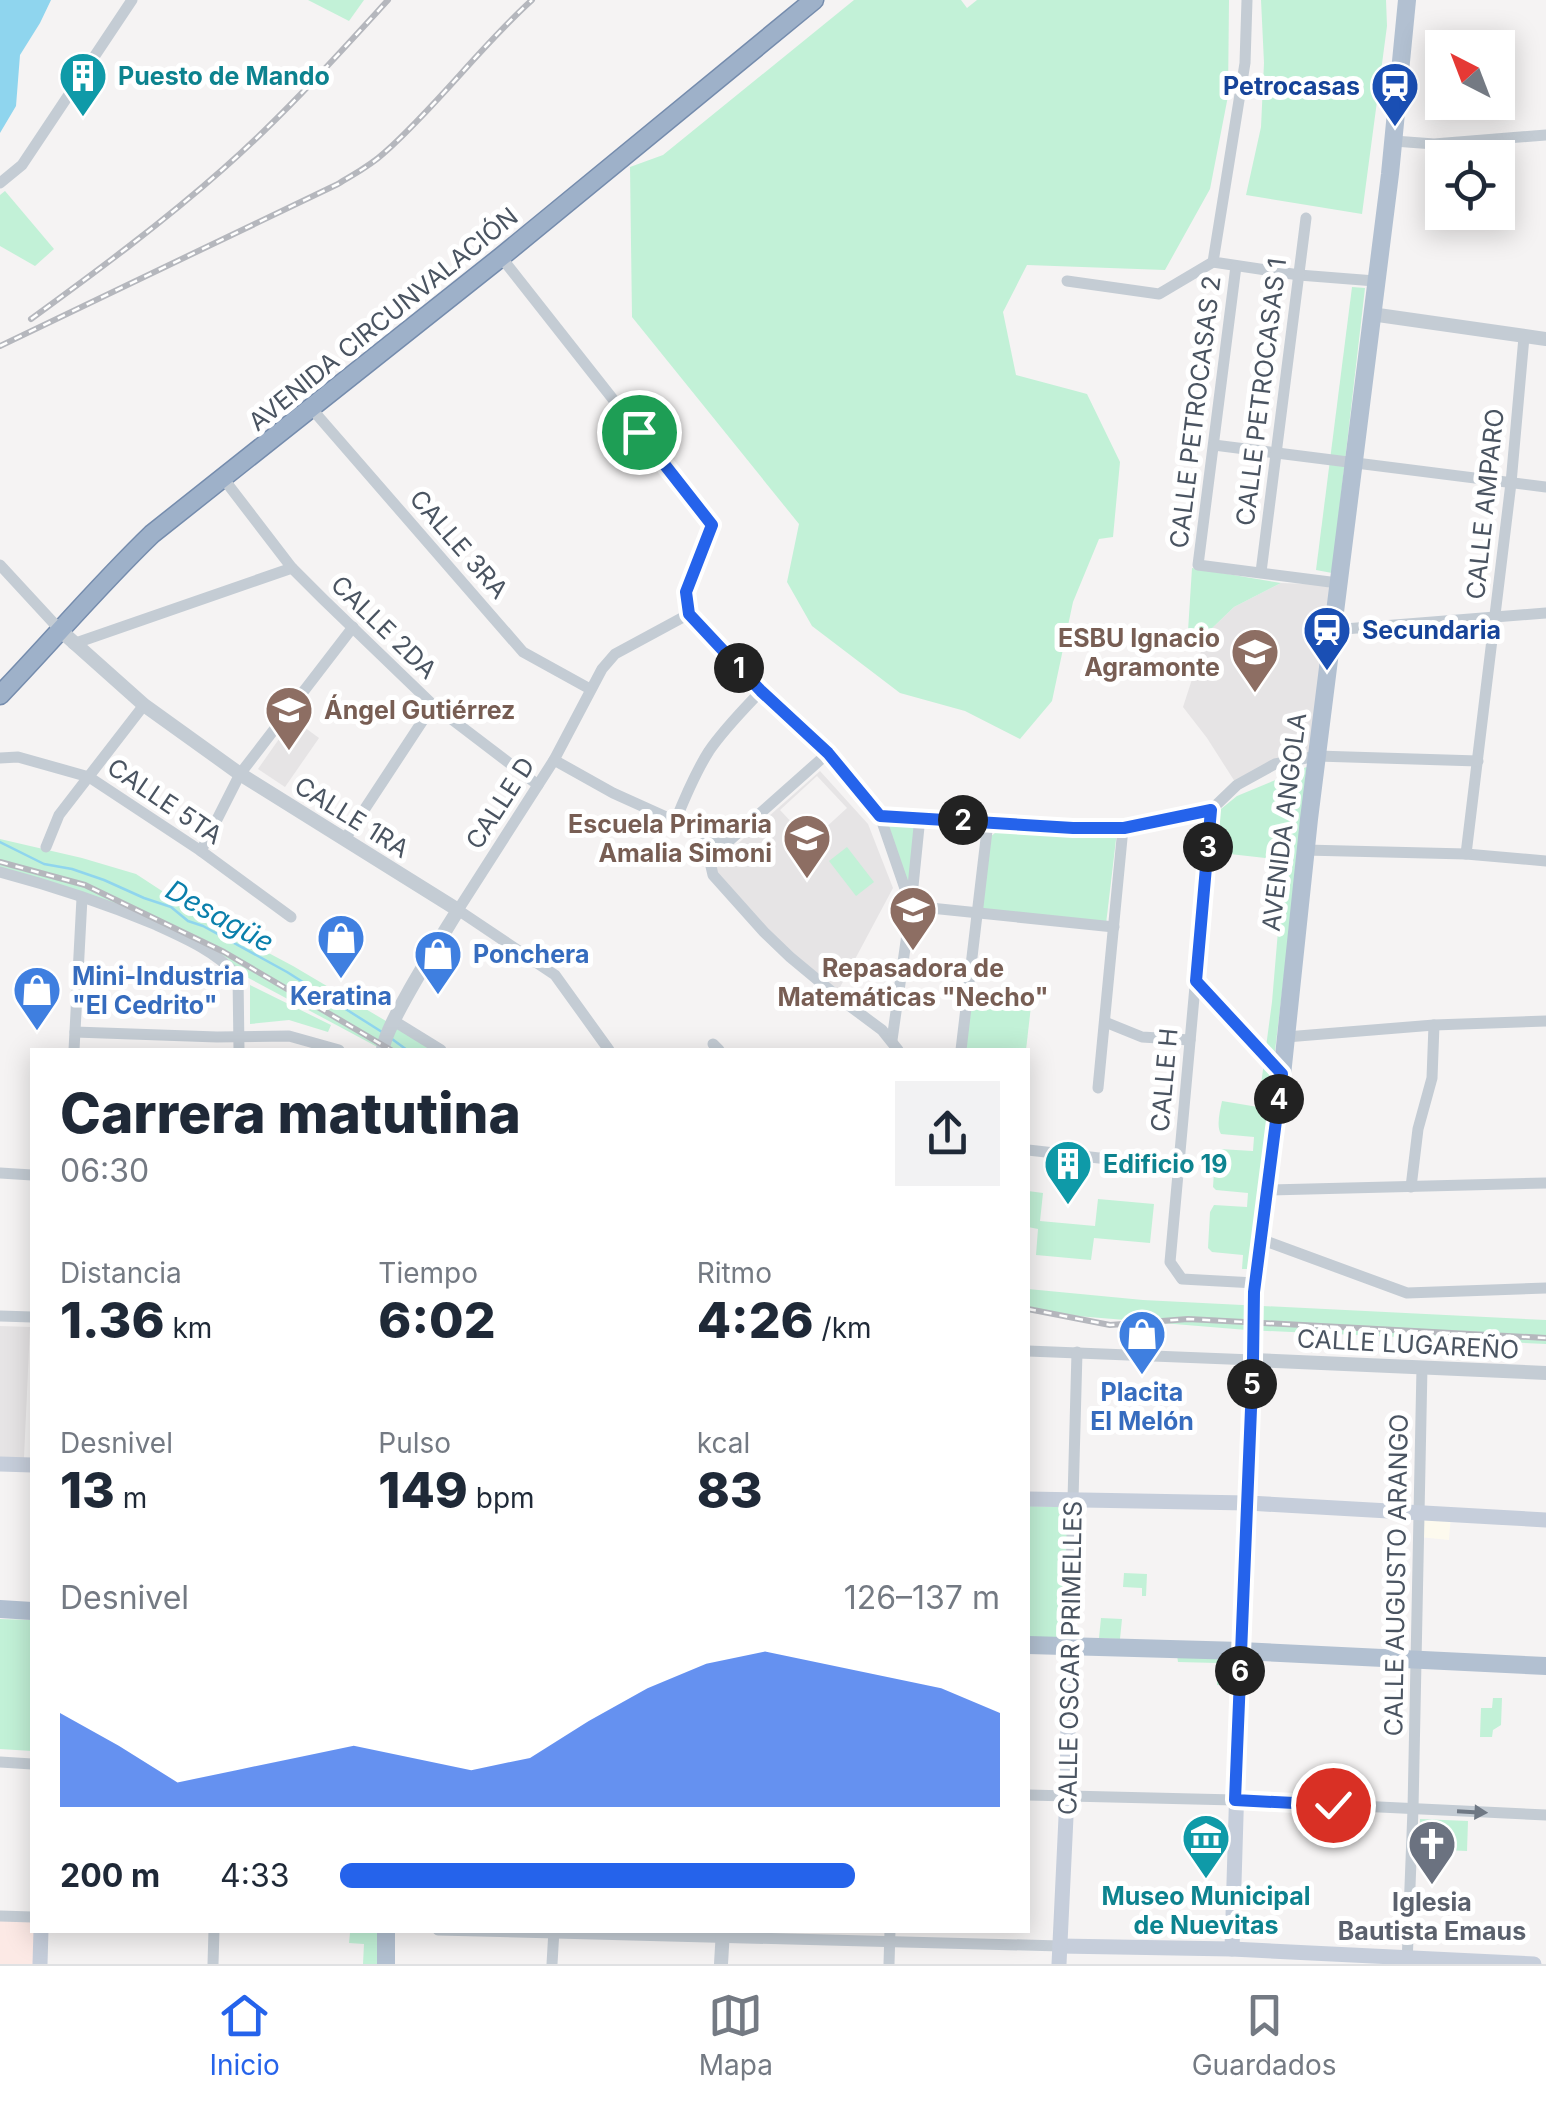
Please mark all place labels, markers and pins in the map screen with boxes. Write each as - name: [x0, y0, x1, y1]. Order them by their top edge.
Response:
- building icon: Puesto de Mando: [57, 50, 109, 118]
- station icon: Petrocasas: [1369, 60, 1421, 128]
- place label: Puesto de Mando: [118, 61, 330, 91]
- place label: Petrocasas: [1223, 71, 1360, 101]
- pin: [597, 390, 682, 475]
- station icon: Secundaria: [1301, 604, 1353, 672]
- place label: Secundaria: [1362, 615, 1501, 645]
- place label: ESBU Ignacio Agramonte: [1058, 623, 1220, 682]
- school or university icon: ESBU Ignacio Agramonte: [1229, 626, 1281, 694]
- pin: 1: [714, 643, 764, 693]
- school or university icon: Ángel Gutiérrez: [263, 684, 315, 752]
- place label: Ángel Gutiérrez: [324, 694, 515, 725]
- pin: 2: [938, 795, 988, 845]
- place label: Escuela Primaria Amalia Simoni: [568, 809, 772, 868]
- school or university icon: Escuela Primaria Amalia Simoni: [781, 812, 833, 880]
- pin: 3: [1183, 822, 1233, 872]
- school or university icon: Repasadora de Matemáticas "Necho": [887, 884, 939, 952]
- shop icon: Keratina: [315, 912, 367, 980]
- shop icon: Ponchera: [412, 928, 464, 996]
- place label: Ponchera: [473, 939, 589, 969]
- place label: Repasadora de Matemáticas "Necho": [778, 953, 1048, 1012]
- place label: Mini-Industria "El Cedrito": [72, 961, 245, 1020]
- shop icon: Mini-Industria "El Cedrito": [11, 964, 63, 1032]
- place label: Keratina: [290, 981, 392, 1011]
- pin: 4: [1254, 1074, 1304, 1124]
- building icon: Edificio 19: [1042, 1138, 1094, 1206]
- place label: Edificio 19: [1103, 1149, 1227, 1179]
- shop icon: Placita El Melón: [1116, 1308, 1168, 1376]
- pin: 5: [1227, 1359, 1277, 1409]
- place label: Placita El Melón: [1090, 1377, 1194, 1436]
- pin: 6: [1215, 1646, 1265, 1696]
- pin: [1291, 1763, 1376, 1848]
- museum icon: Museo Municipal de Nuevitas: [1180, 1812, 1232, 1880]
- church icon: Iglesia Bautista Emaus: [1406, 1818, 1458, 1886]
- place label: Museo Municipal de Nuevitas: [1102, 1881, 1310, 1940]
- place label: Iglesia Bautista Emaus: [1338, 1887, 1526, 1946]

